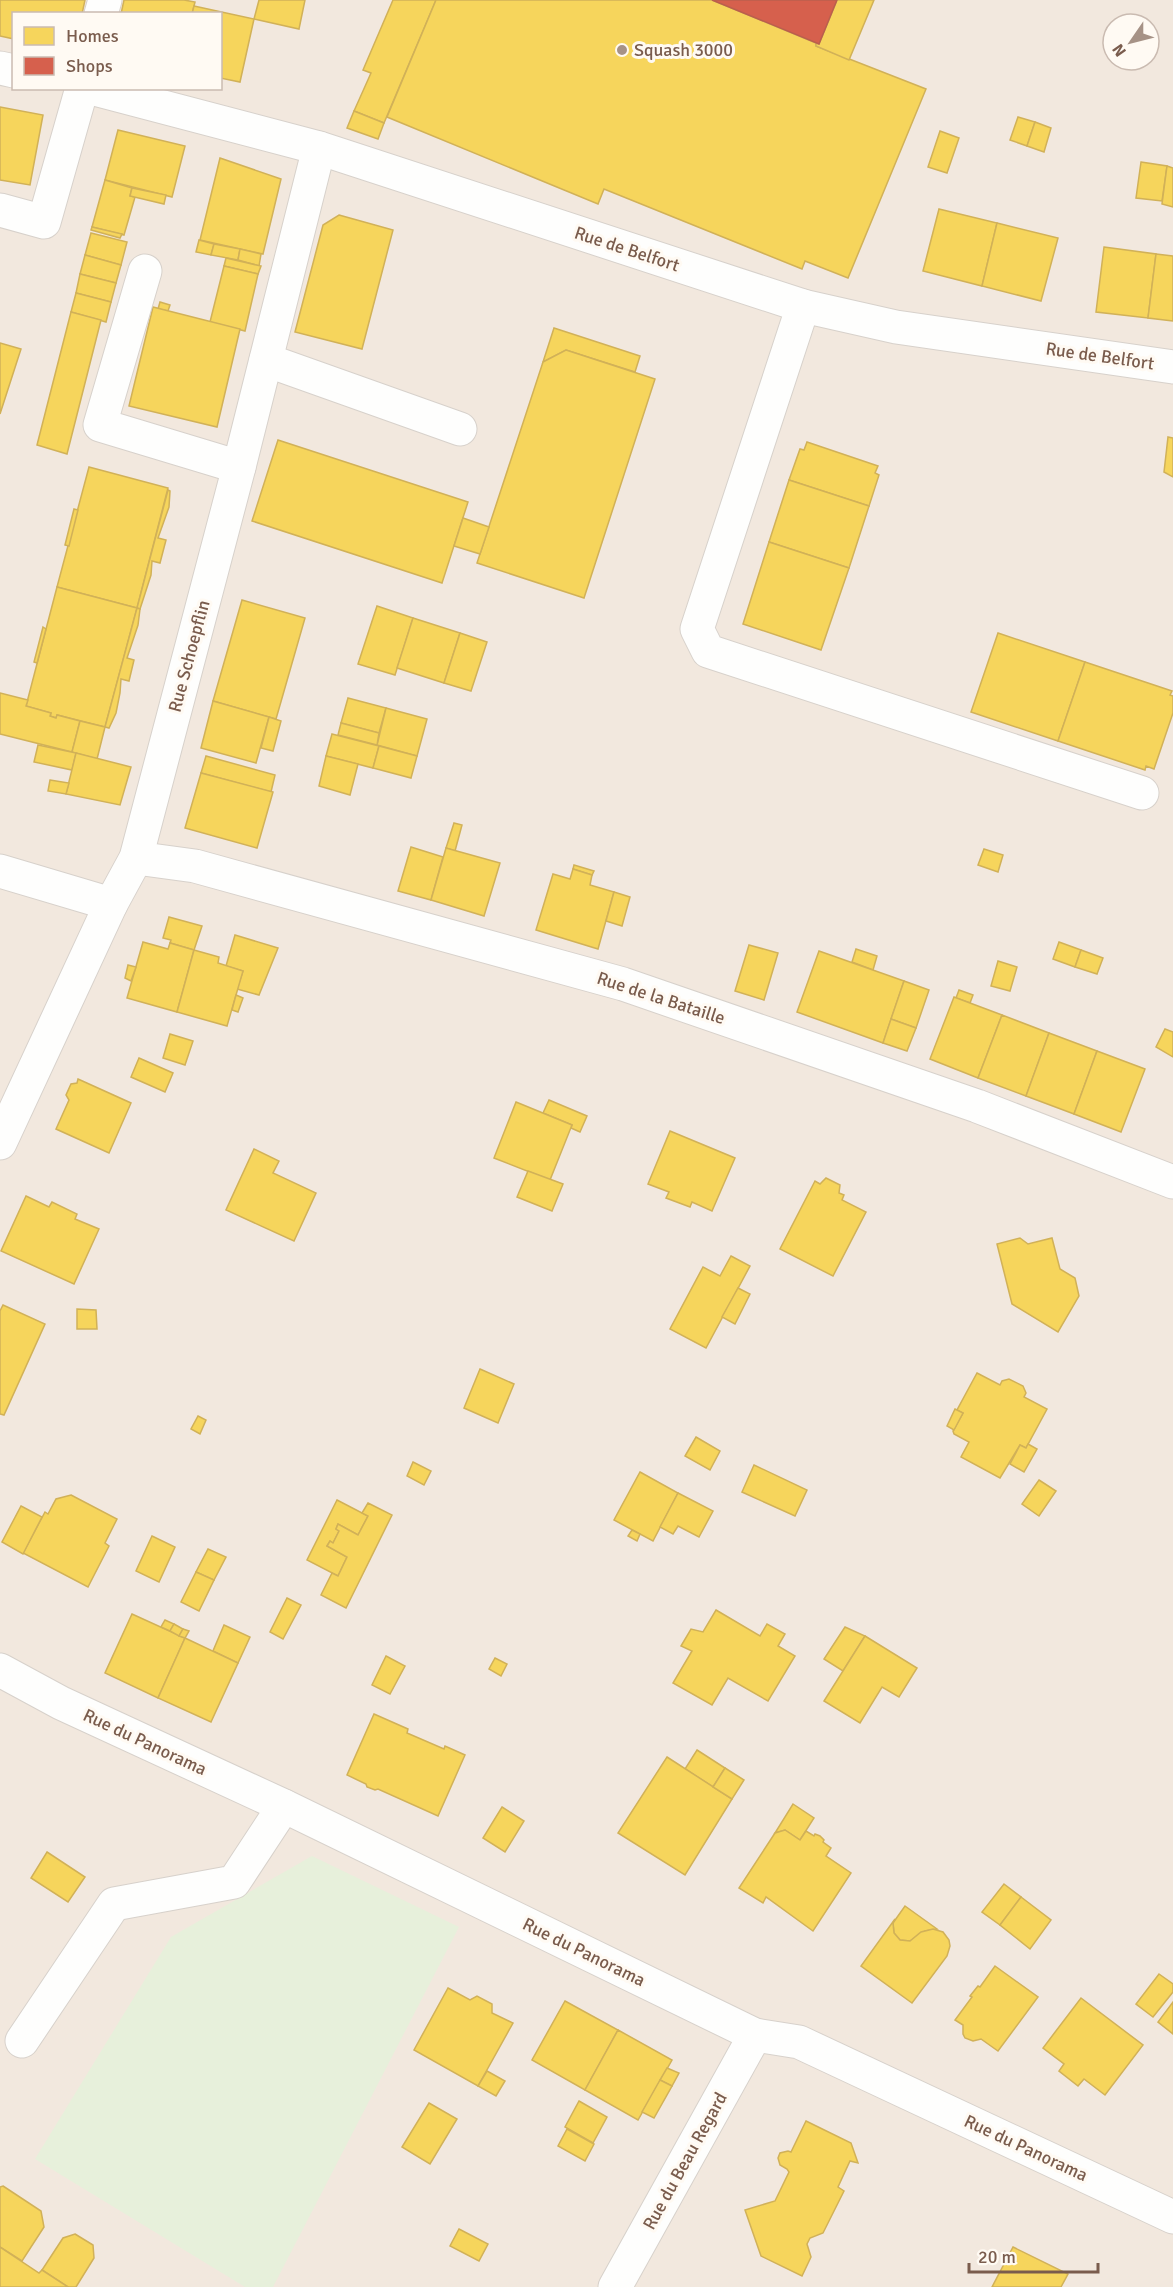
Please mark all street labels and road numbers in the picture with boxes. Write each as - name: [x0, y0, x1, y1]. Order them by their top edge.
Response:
- street label: Rue de Belfort: [572, 222, 682, 276]
- street label: Rue de Belfort: [1044, 338, 1156, 374]
- street label: Rue Schoepflin: [163, 598, 215, 714]
- street label: Rue de la Bataille: [594, 967, 728, 1029]
- street label: Rue du Panorama: [80, 1704, 210, 1780]
- street label: Rue du Panorama: [519, 1913, 649, 1991]
- street label: Rue du Beau Regard: [638, 2089, 732, 2233]
- street label: Rue du Panorama: [961, 2110, 1091, 2186]

